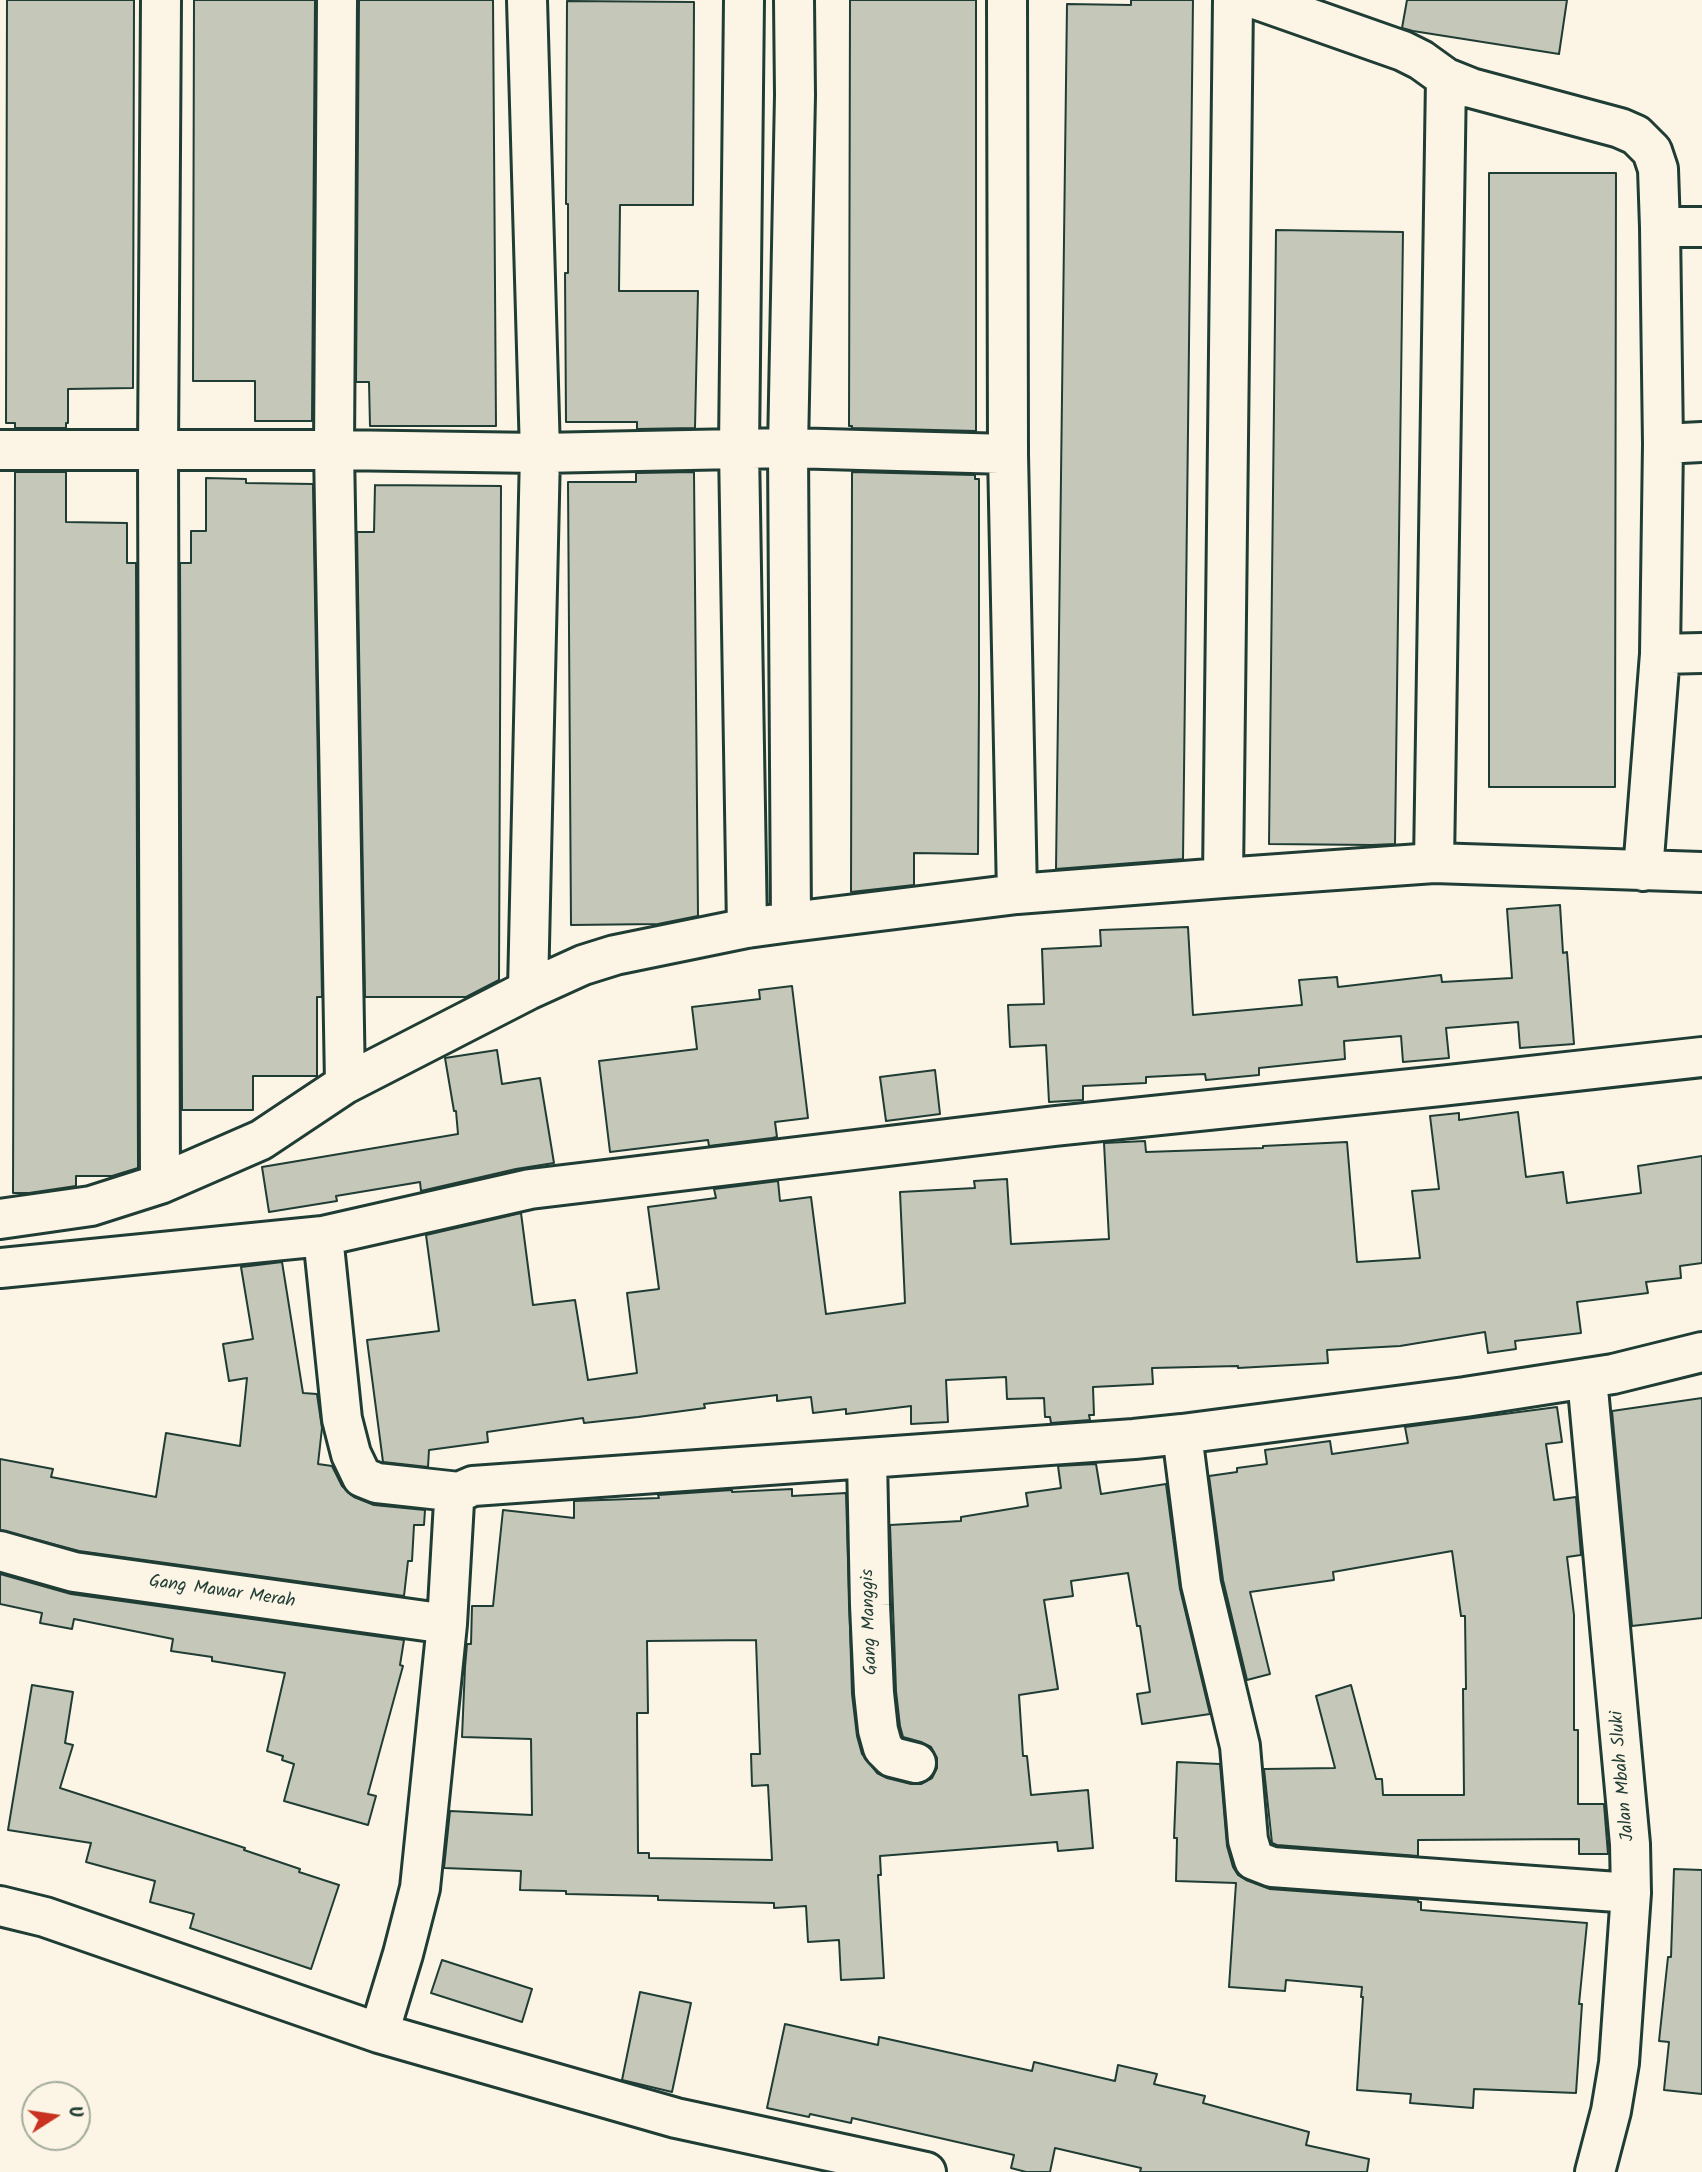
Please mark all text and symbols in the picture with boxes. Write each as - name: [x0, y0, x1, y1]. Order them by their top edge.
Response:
- street label: Gang Manggis: [858, 1569, 884, 1675]
- street label: Gang Mawar Merah: [147, 1572, 297, 1614]
- street label: Jalan Mbah Sluki: [1608, 1710, 1640, 1842]
- north arrow: [21, 2081, 91, 2151]
- text: U: [59, 2103, 90, 2121]

